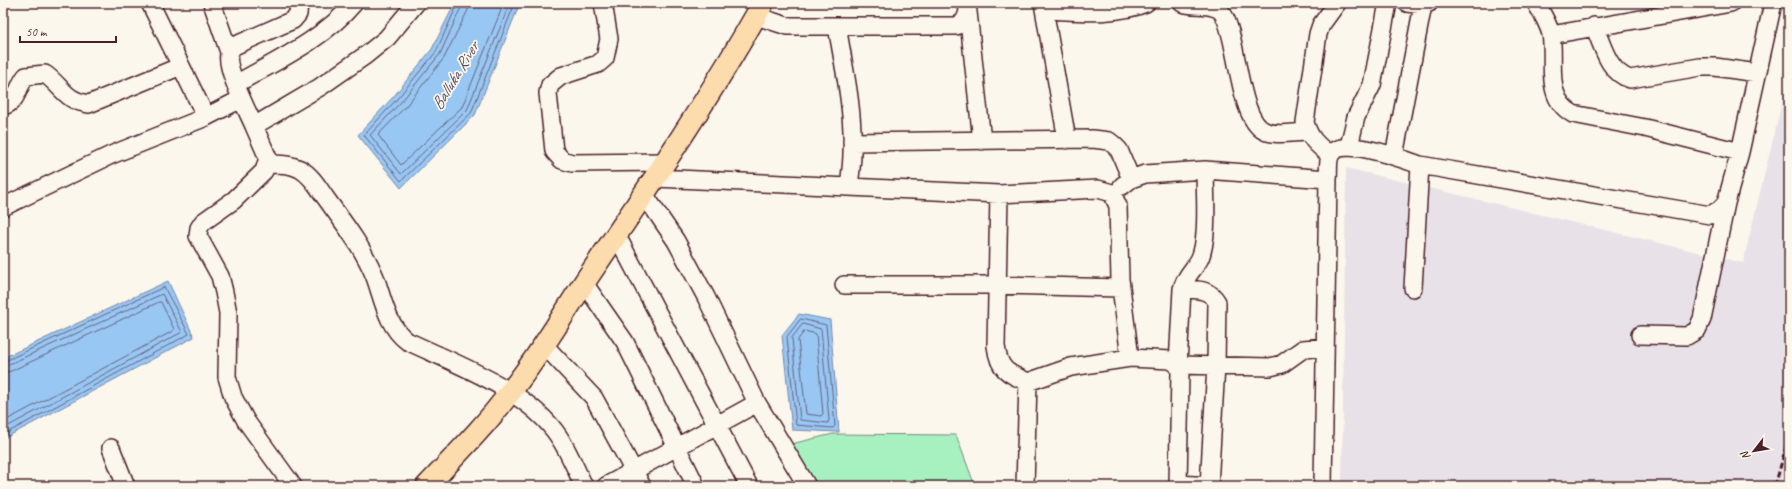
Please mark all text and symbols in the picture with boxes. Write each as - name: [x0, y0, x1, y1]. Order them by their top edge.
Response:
- scale bar: [20, 18, 116, 44]
- text: 50 m: [26, 24, 48, 40]
- water label: Balluka River: [427, 36, 485, 114]
- north arrow: [1734, 431, 1774, 471]
- text: N: [1737, 448, 1753, 463]

